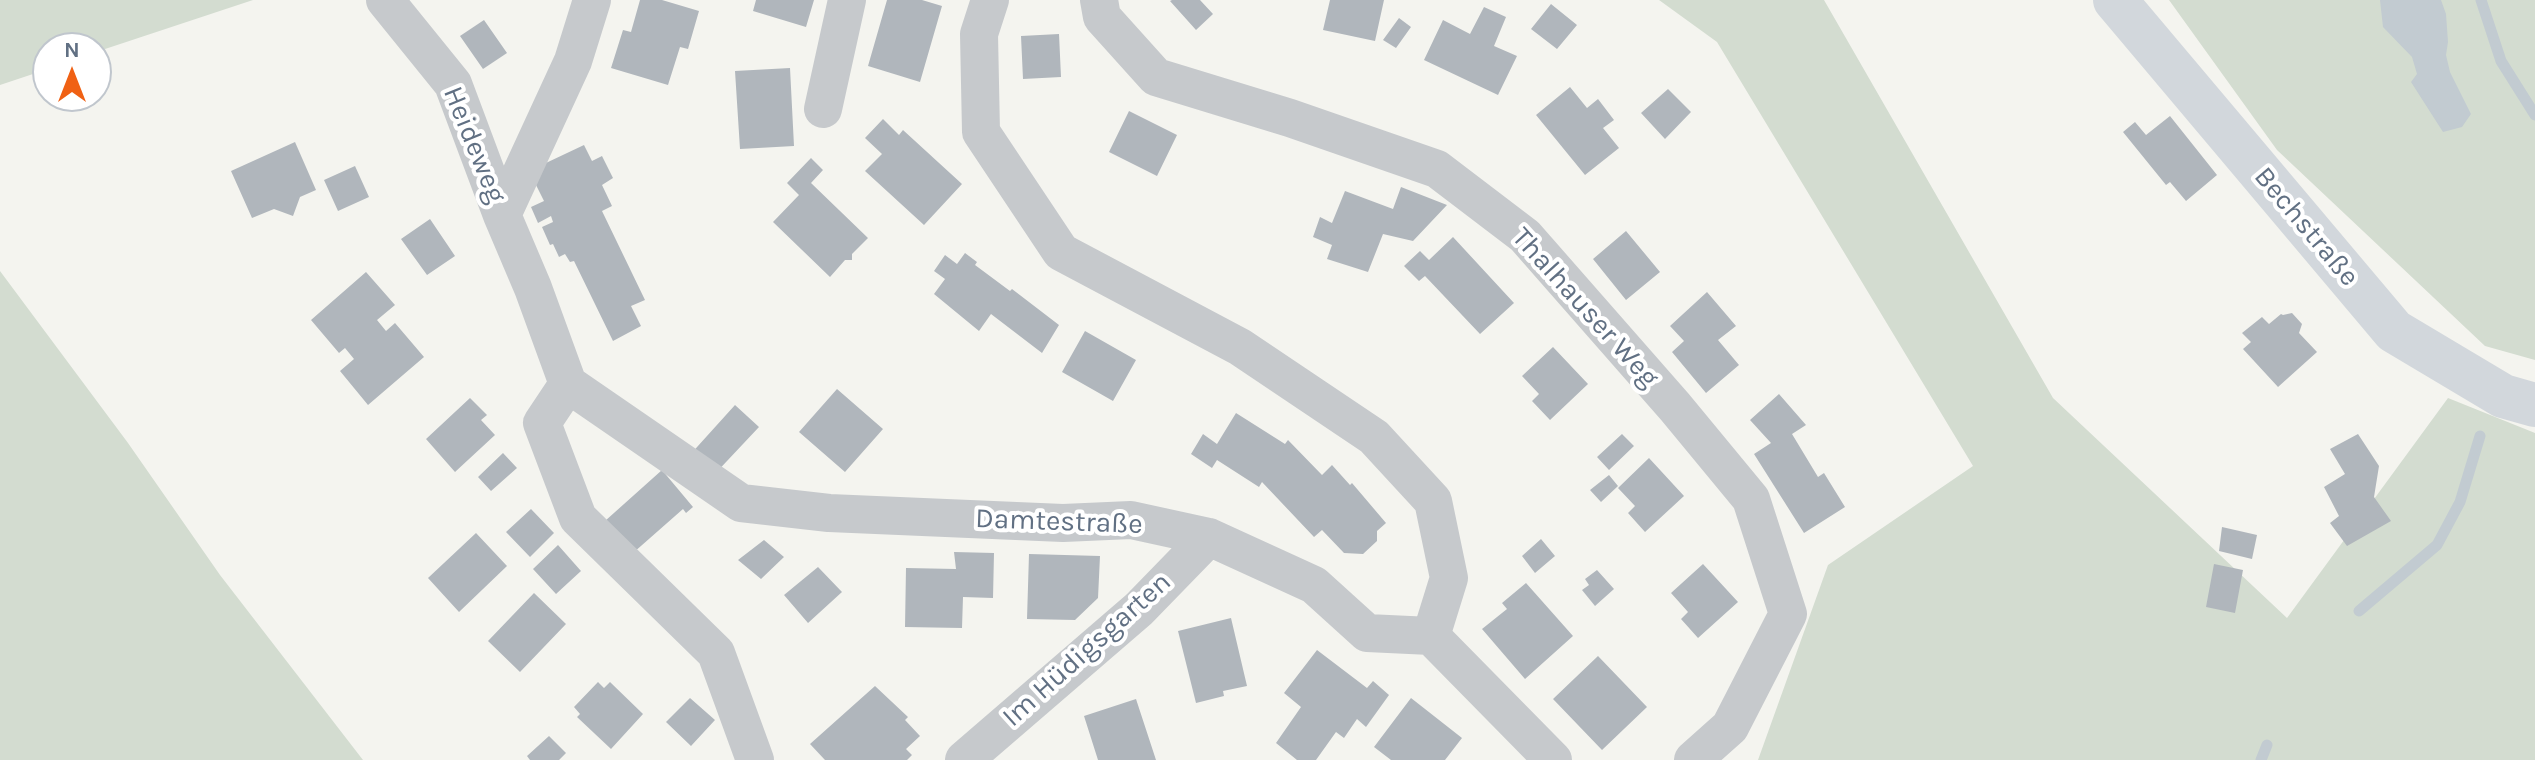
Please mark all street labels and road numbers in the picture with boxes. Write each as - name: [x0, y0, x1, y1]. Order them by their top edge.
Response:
- street label: Heideweg: [435, 82, 513, 208]
- street label: Bechstraße: [2246, 160, 2366, 294]
- street label: Thalhauser Weg: [1504, 221, 1666, 395]
- street label: Damtestraße: [975, 502, 1143, 542]
- street label: Im Hüdigsgarten: [996, 566, 1178, 734]

